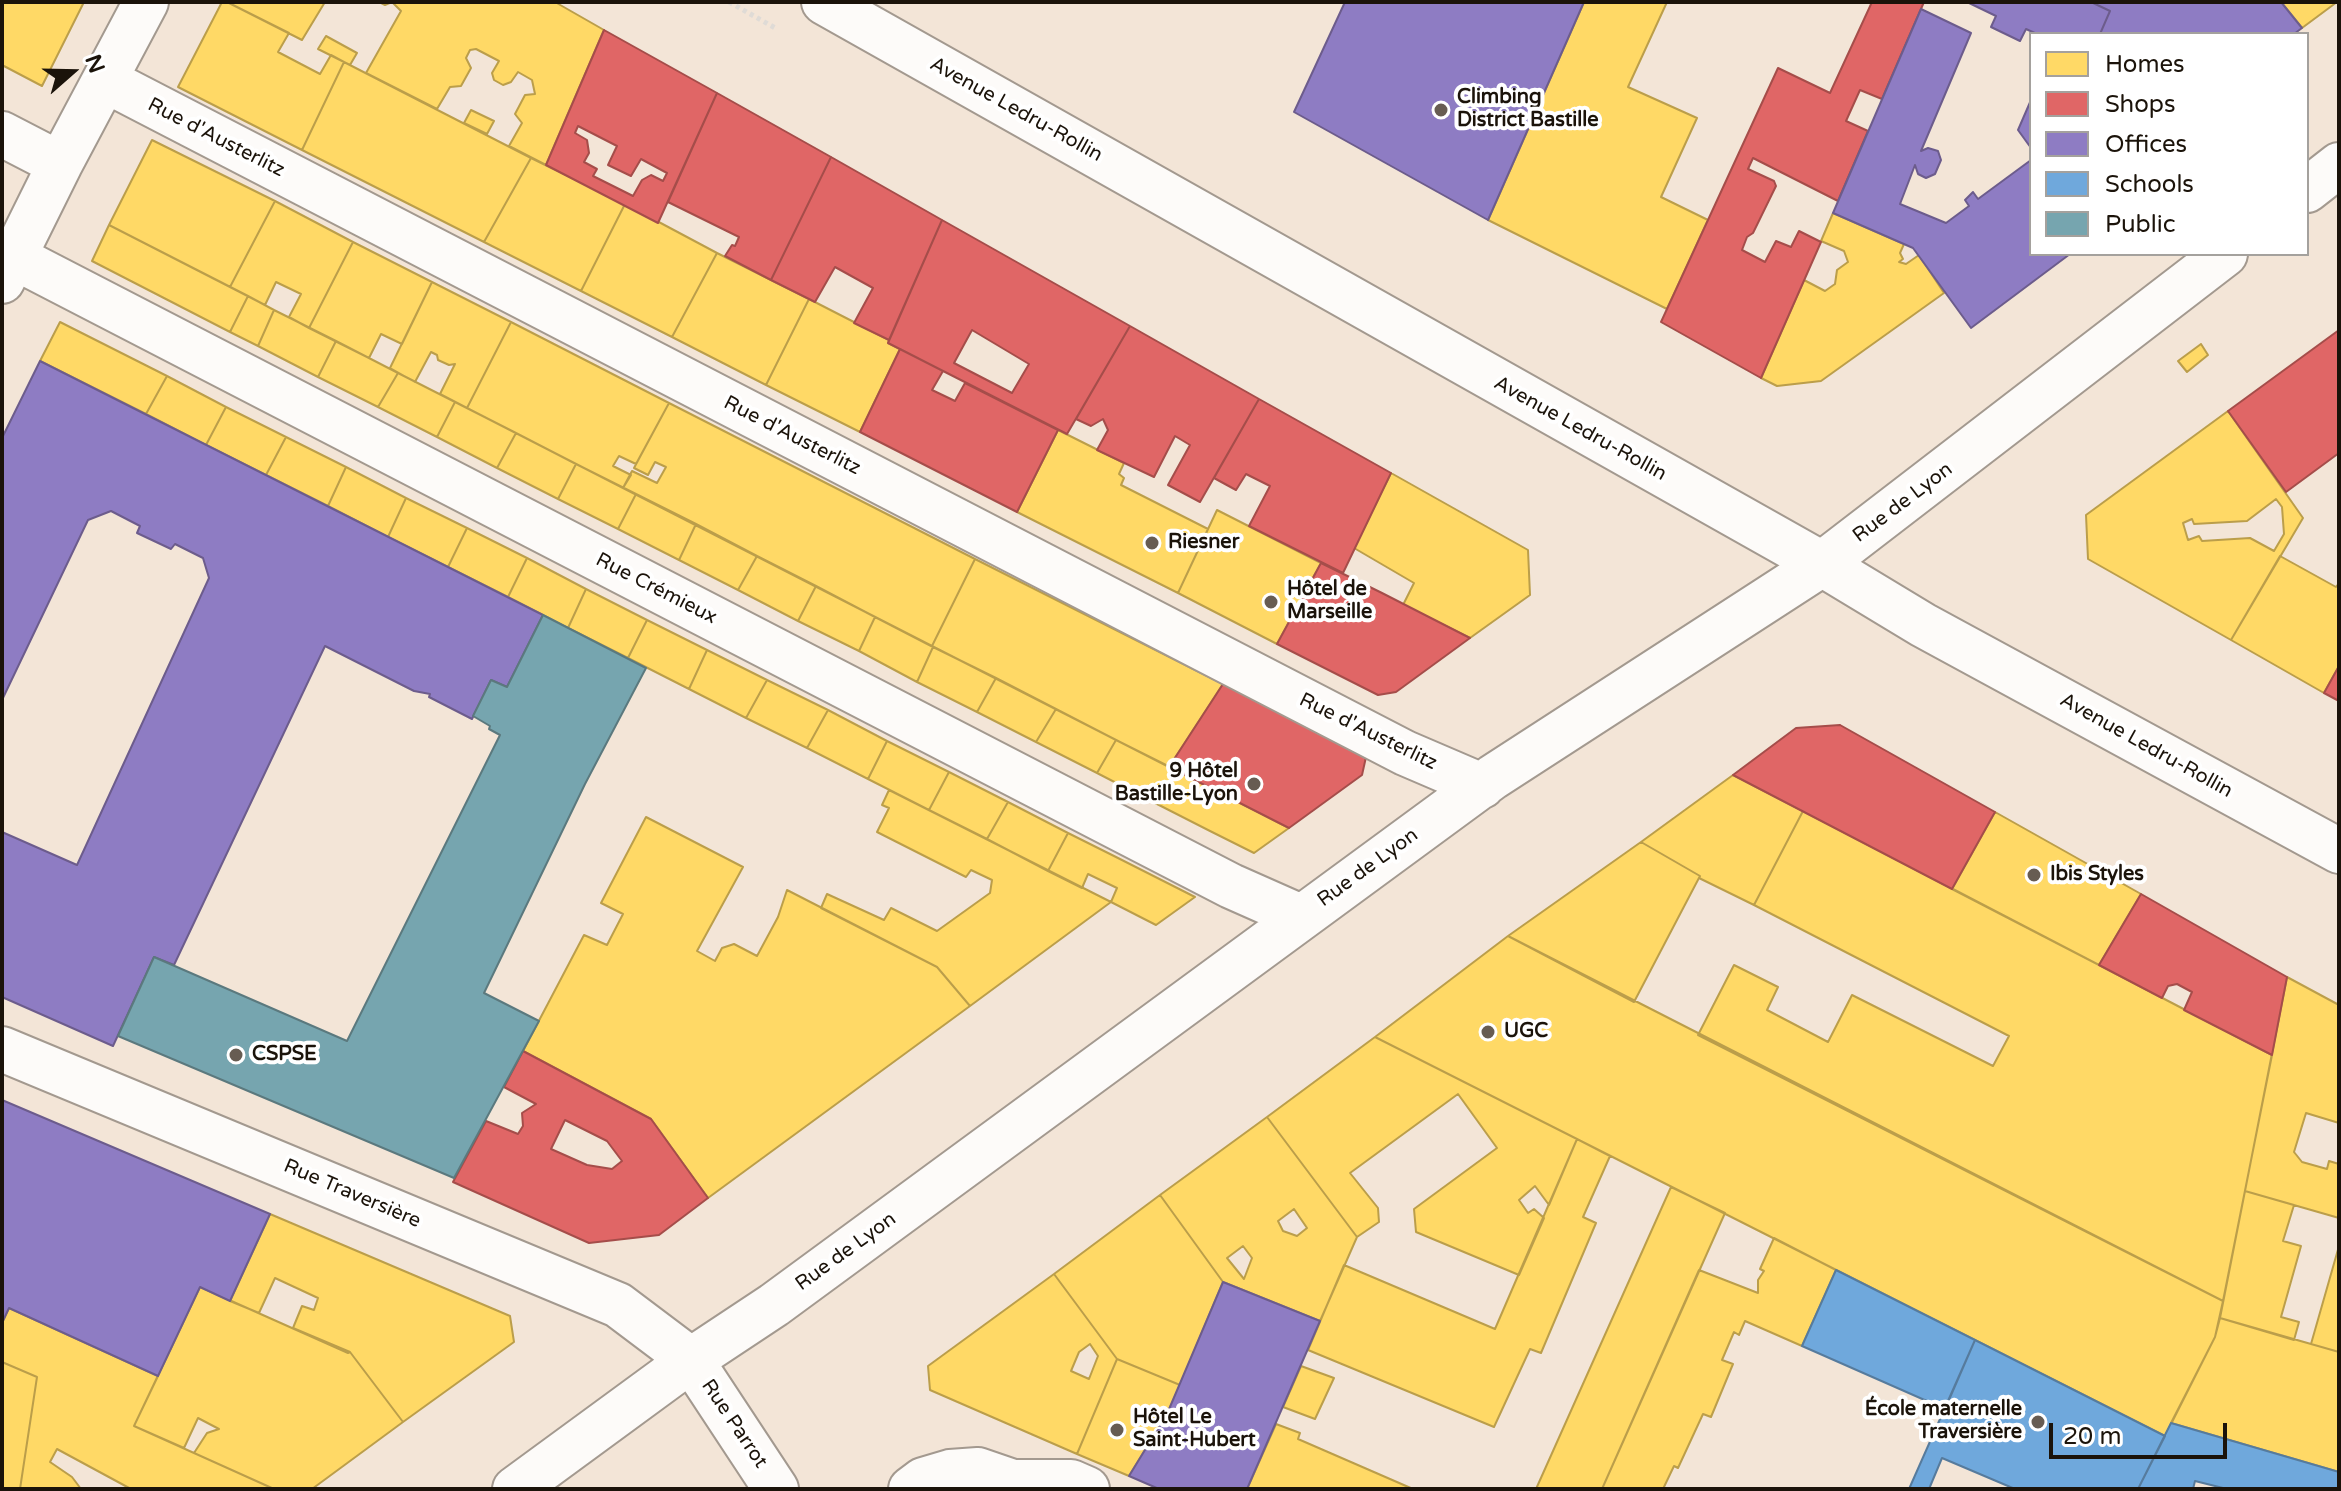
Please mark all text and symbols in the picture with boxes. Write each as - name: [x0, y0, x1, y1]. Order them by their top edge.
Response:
- north arrow: [32, 32, 112, 112]
- legend: [2029, 32, 2309, 256]
- text: Homes: [2105, 50, 2185, 79]
- text: N: [79, 51, 110, 77]
- street label: Avenue Ledru-Rollin: [925, 53, 1107, 167]
- place label: Climbing District Bastille: [1457, 86, 1599, 133]
- text: Shops: [2105, 90, 2175, 119]
- street label: Rue d'Austerlitz: [144, 93, 288, 183]
- marker: Climbing District Bastille: [1432, 101, 1450, 119]
- text: Offices: [2105, 130, 2187, 159]
- text: Schools: [2105, 170, 2194, 199]
- text: Public: [2105, 210, 2175, 239]
- street label: Avenue Ledru-Rollin: [1489, 372, 1671, 486]
- street label: Rue d'Austerlitz: [720, 391, 864, 481]
- street label: Rue de Lyon: [1848, 458, 1958, 548]
- place label: Riesner: [1168, 531, 1239, 555]
- marker: Riesner: [1143, 534, 1161, 552]
- street label: Rue Crémieux: [591, 548, 721, 630]
- place label: Hôtel de Marseille: [1287, 578, 1372, 625]
- marker: Hôtel de Marseille: [1262, 593, 1280, 611]
- street label: Rue d'Austerlitz: [1295, 688, 1441, 776]
- street label: Avenue Ledru-Rollin: [2055, 689, 2237, 803]
- place label: 9 Hôtel Bastille-Lyon: [1115, 760, 1238, 807]
- marker: 9 Hôtel Bastille-Lyon: [1245, 775, 1263, 793]
- street label: Rue de Lyon: [1313, 823, 1423, 913]
- place label: Ibis Styles: [2050, 863, 2144, 887]
- marker: Ibis Styles: [2025, 866, 2043, 884]
- place label: UGC: [1504, 1020, 1548, 1044]
- marker: UGC: [1479, 1023, 1497, 1041]
- place label: CSPSE: [252, 1043, 317, 1067]
- marker: CSPSE: [227, 1046, 245, 1064]
- street label: Rue Traversière: [280, 1154, 424, 1234]
- street label: Rue de Lyon: [791, 1207, 901, 1297]
- street label: Rue Parrot: [696, 1375, 772, 1473]
- place label: École maternelle Traversière: [1865, 1398, 2022, 1445]
- place label: Hôtel Le Saint-Hubert: [1133, 1406, 1256, 1453]
- scale bar: [2053, 1407, 2231, 1457]
- marker: École maternelle Traversière: [2029, 1413, 2047, 1431]
- marker: Hôtel Le Saint-Hubert: [1108, 1421, 1126, 1439]
- text: 20 m: [2063, 1422, 2121, 1451]

